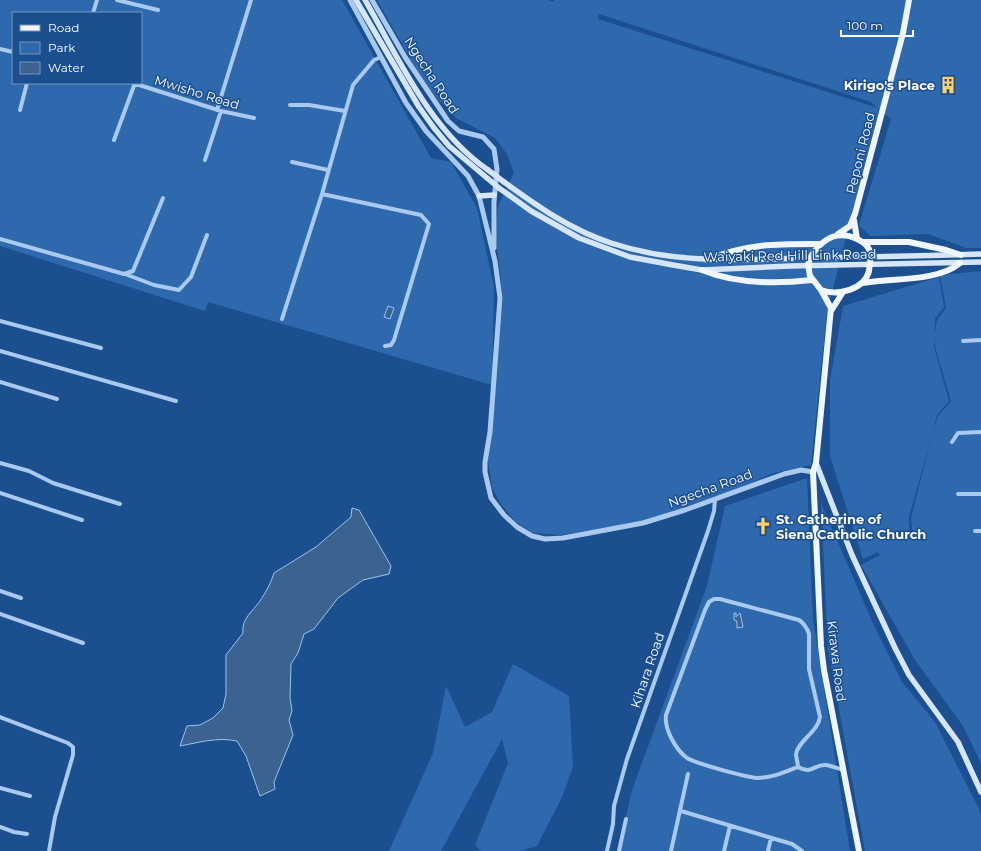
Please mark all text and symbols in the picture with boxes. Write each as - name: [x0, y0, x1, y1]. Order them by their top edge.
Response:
- legend: [12, 12, 142, 84]
- scale bar: [841, 12, 913, 38]
- text: 100 m: [847, 18, 883, 33]
- text: Road: [48, 20, 79, 35]
- street label: Ngecha Road: [401, 34, 463, 116]
- text: Park: [48, 40, 76, 55]
- text: Water: [48, 60, 85, 75]
- street label: Mwisho Road: [153, 71, 241, 113]
- building icon: Kirigo's Place: [938, 75, 958, 95]
- place label: Kirigo's Place: [844, 77, 935, 93]
- street label: Peponi Road: [842, 110, 878, 196]
- street label: Waiyaki Red Hill Link Road: [703, 245, 877, 265]
- street label: Ngecha Road: [666, 465, 754, 511]
- place label: St. Catherine of Siena Catholic Church: [776, 511, 926, 542]
- church icon: St. Catherine of Siena Catholic Church: [753, 516, 773, 536]
- street label: Kirawa Road: [824, 620, 850, 702]
- street label: Kihara Road: [627, 630, 667, 710]

